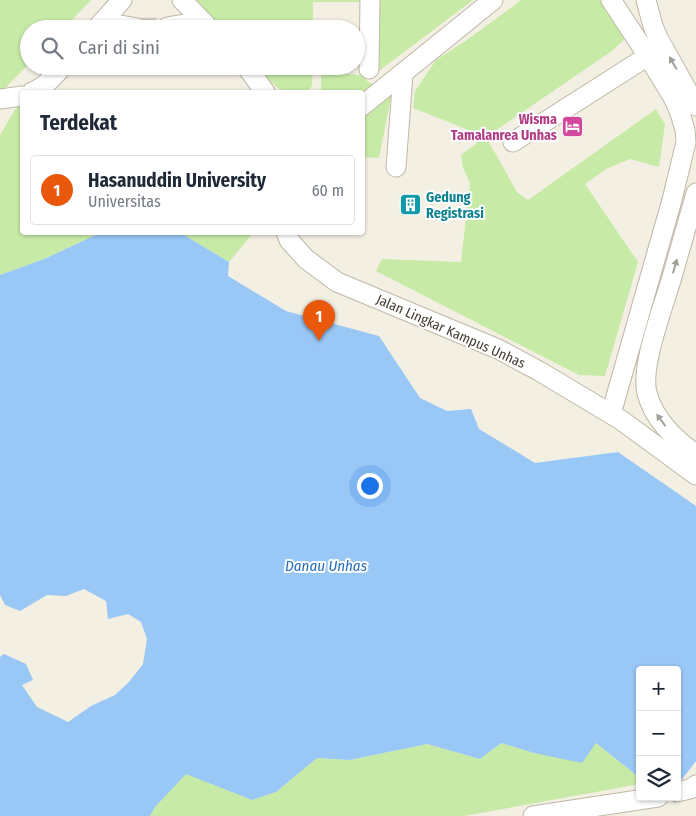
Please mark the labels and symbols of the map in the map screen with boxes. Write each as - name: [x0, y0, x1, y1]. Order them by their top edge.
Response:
- one-way arrow: [668, 57, 677, 70]
- place label: Wisma Tamalanrea Unhas: [451, 111, 557, 144]
- hotel icon: Wisma Tamalanrea Unhas: [561, 115, 585, 139]
- place label: Gedung Registrasi: [426, 189, 484, 222]
- building icon: Gedung Registrasi: [398, 193, 422, 217]
- one-way arrow: [672, 258, 680, 273]
- street label: Jalan Lingkar Kampus Unhas: [374, 291, 528, 372]
- pin: 1: [303, 300, 335, 341]
- one-way arrow: [656, 413, 666, 427]
- your location: [357, 473, 383, 499]
- water label: Danau Unhas: [285, 557, 368, 575]

